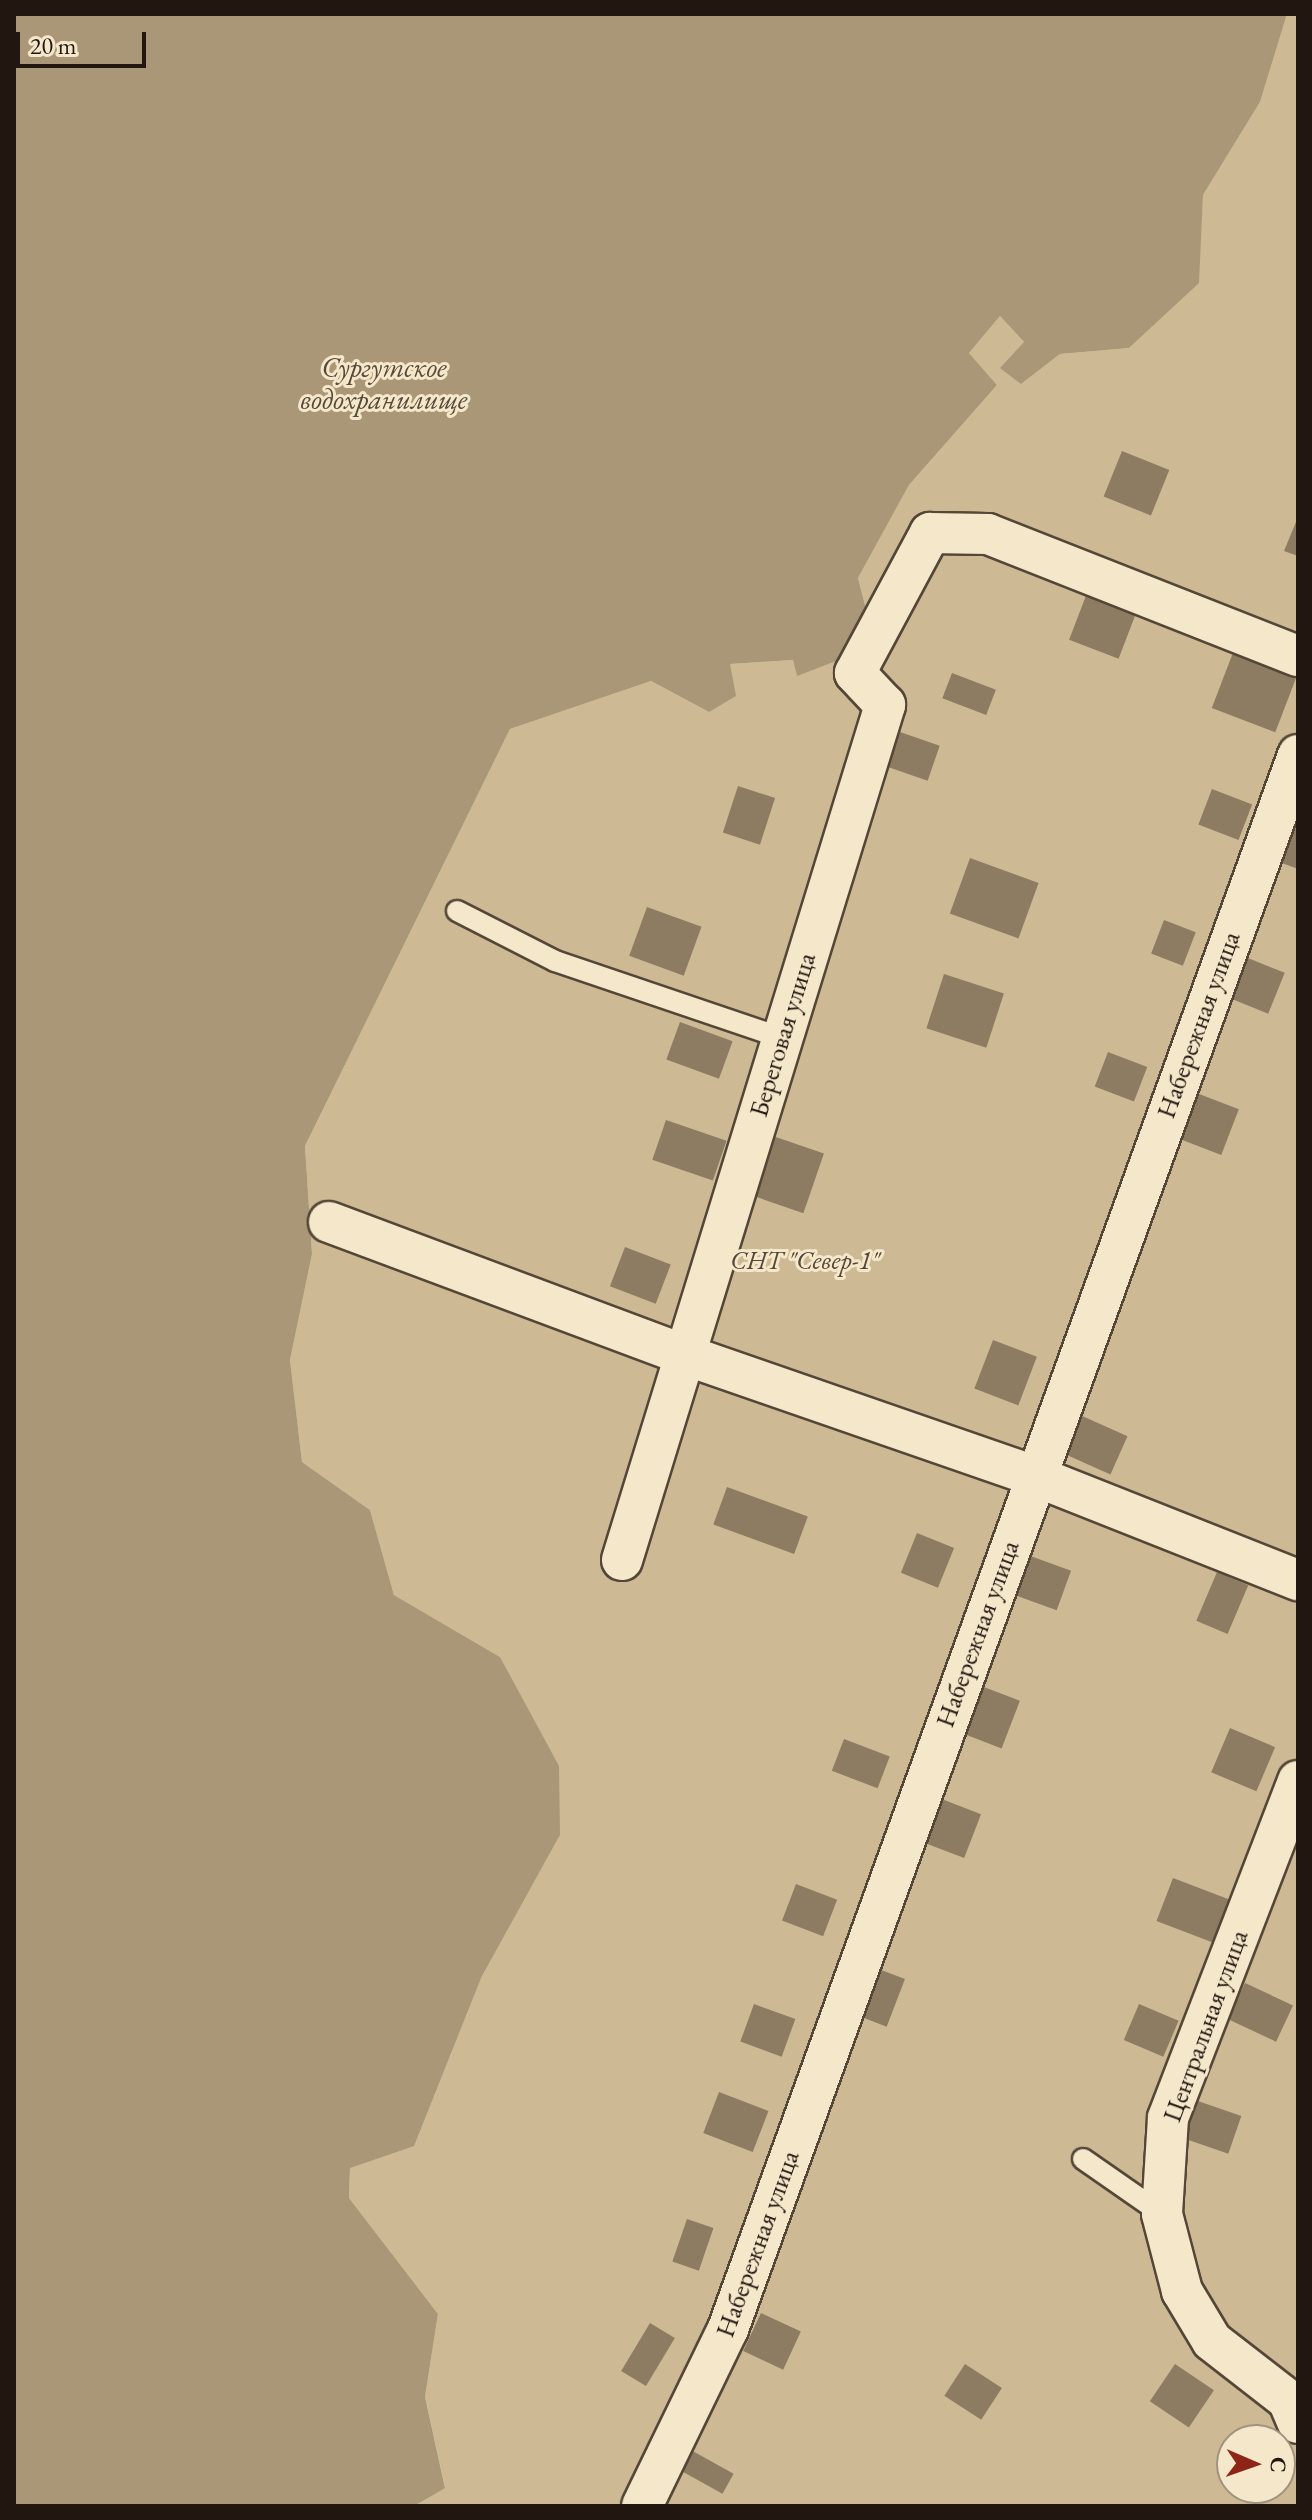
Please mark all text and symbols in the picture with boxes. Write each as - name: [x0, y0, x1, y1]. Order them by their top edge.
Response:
- scale bar: [20, 16, 150, 66]
- text: 20 m: [30, 30, 77, 61]
- water label: Сургутское водохранилище: [301, 350, 467, 416]
- street label: Набережная улица: [1151, 927, 1247, 1123]
- street label: Береговая улица: [743, 949, 823, 1121]
- park label: СНТ "Север-1": [730, 1245, 880, 1277]
- street label: Набережная улица: [930, 1536, 1026, 1732]
- street label: Центральная улица: [1157, 1926, 1255, 2126]
- street label: Набережная улица: [710, 2146, 806, 2342]
- north arrow: [1216, 2424, 1296, 2504]
- text: С: [1264, 2456, 1293, 2473]

